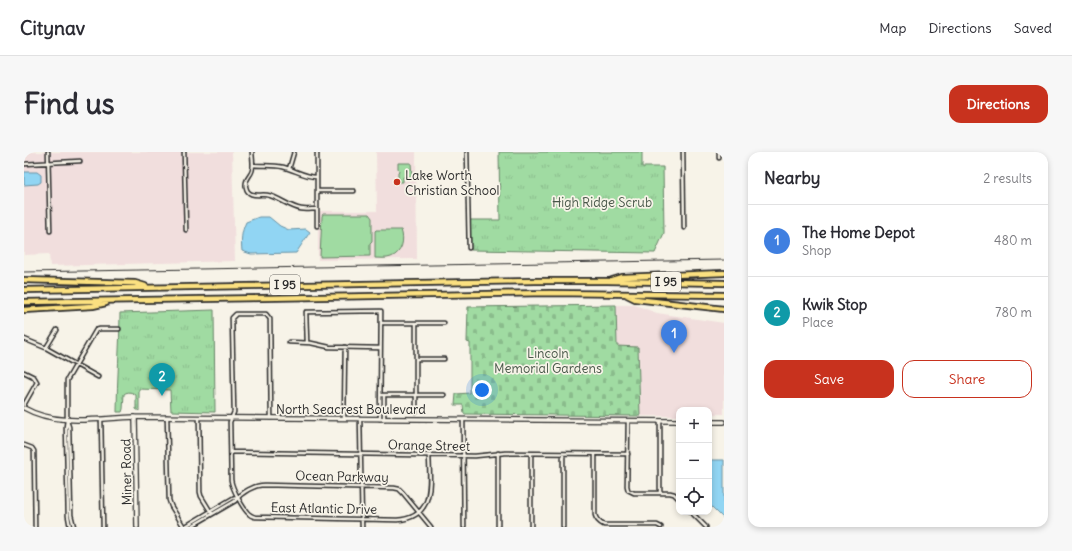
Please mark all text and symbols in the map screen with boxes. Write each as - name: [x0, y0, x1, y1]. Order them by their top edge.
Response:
- text: Citynav: [20, 16, 85, 40]
- text: Map: [879, 19, 906, 37]
- text: Directions: [928, 19, 992, 37]
- text: Saved: [1014, 19, 1052, 37]
- button: Directions: [949, 85, 1048, 123]
- text: Find us: [24, 86, 115, 122]
- place label: Lake Worth Christian School: [405, 167, 499, 199]
- text: Nearby: [764, 167, 820, 189]
- text: 2 results: [983, 170, 1032, 187]
- marker: Lake Worth Christian School: [392, 177, 402, 187]
- park label: High Ridge Scrub: [552, 194, 652, 211]
- text: The Home Depot: [802, 223, 915, 242]
- text: 1: [774, 232, 780, 249]
- text: 480 m: [994, 232, 1032, 249]
- text: Shop: [802, 242, 831, 259]
- road number: I 95: [651, 272, 681, 292]
- road number: I 95: [270, 275, 300, 295]
- text: Kwik Stop: [802, 295, 867, 314]
- text: 2: [773, 304, 781, 321]
- text: 780 m: [995, 304, 1032, 321]
- text: Place: [802, 314, 833, 331]
- pin: 1: [661, 320, 687, 353]
- park label: Lincoln Memorial Gardens: [494, 345, 602, 377]
- button: Save: [764, 360, 894, 398]
- button: Share: [902, 360, 1032, 398]
- pin: 2: [149, 363, 175, 396]
- your location: [472, 380, 492, 400]
- street label: North Seacrest Boulevard: [276, 401, 426, 418]
- map controls: [676, 407, 712, 515]
- button: +: [676, 407, 712, 443]
- street label: Orange Street: [388, 436, 471, 455]
- street label: Miner Road: [117, 438, 136, 506]
- button: −: [676, 443, 712, 479]
- street label: Ocean Parkway: [295, 467, 389, 486]
- button: locate: [676, 479, 712, 515]
- street label: East Atlantic Drive: [271, 499, 377, 518]

